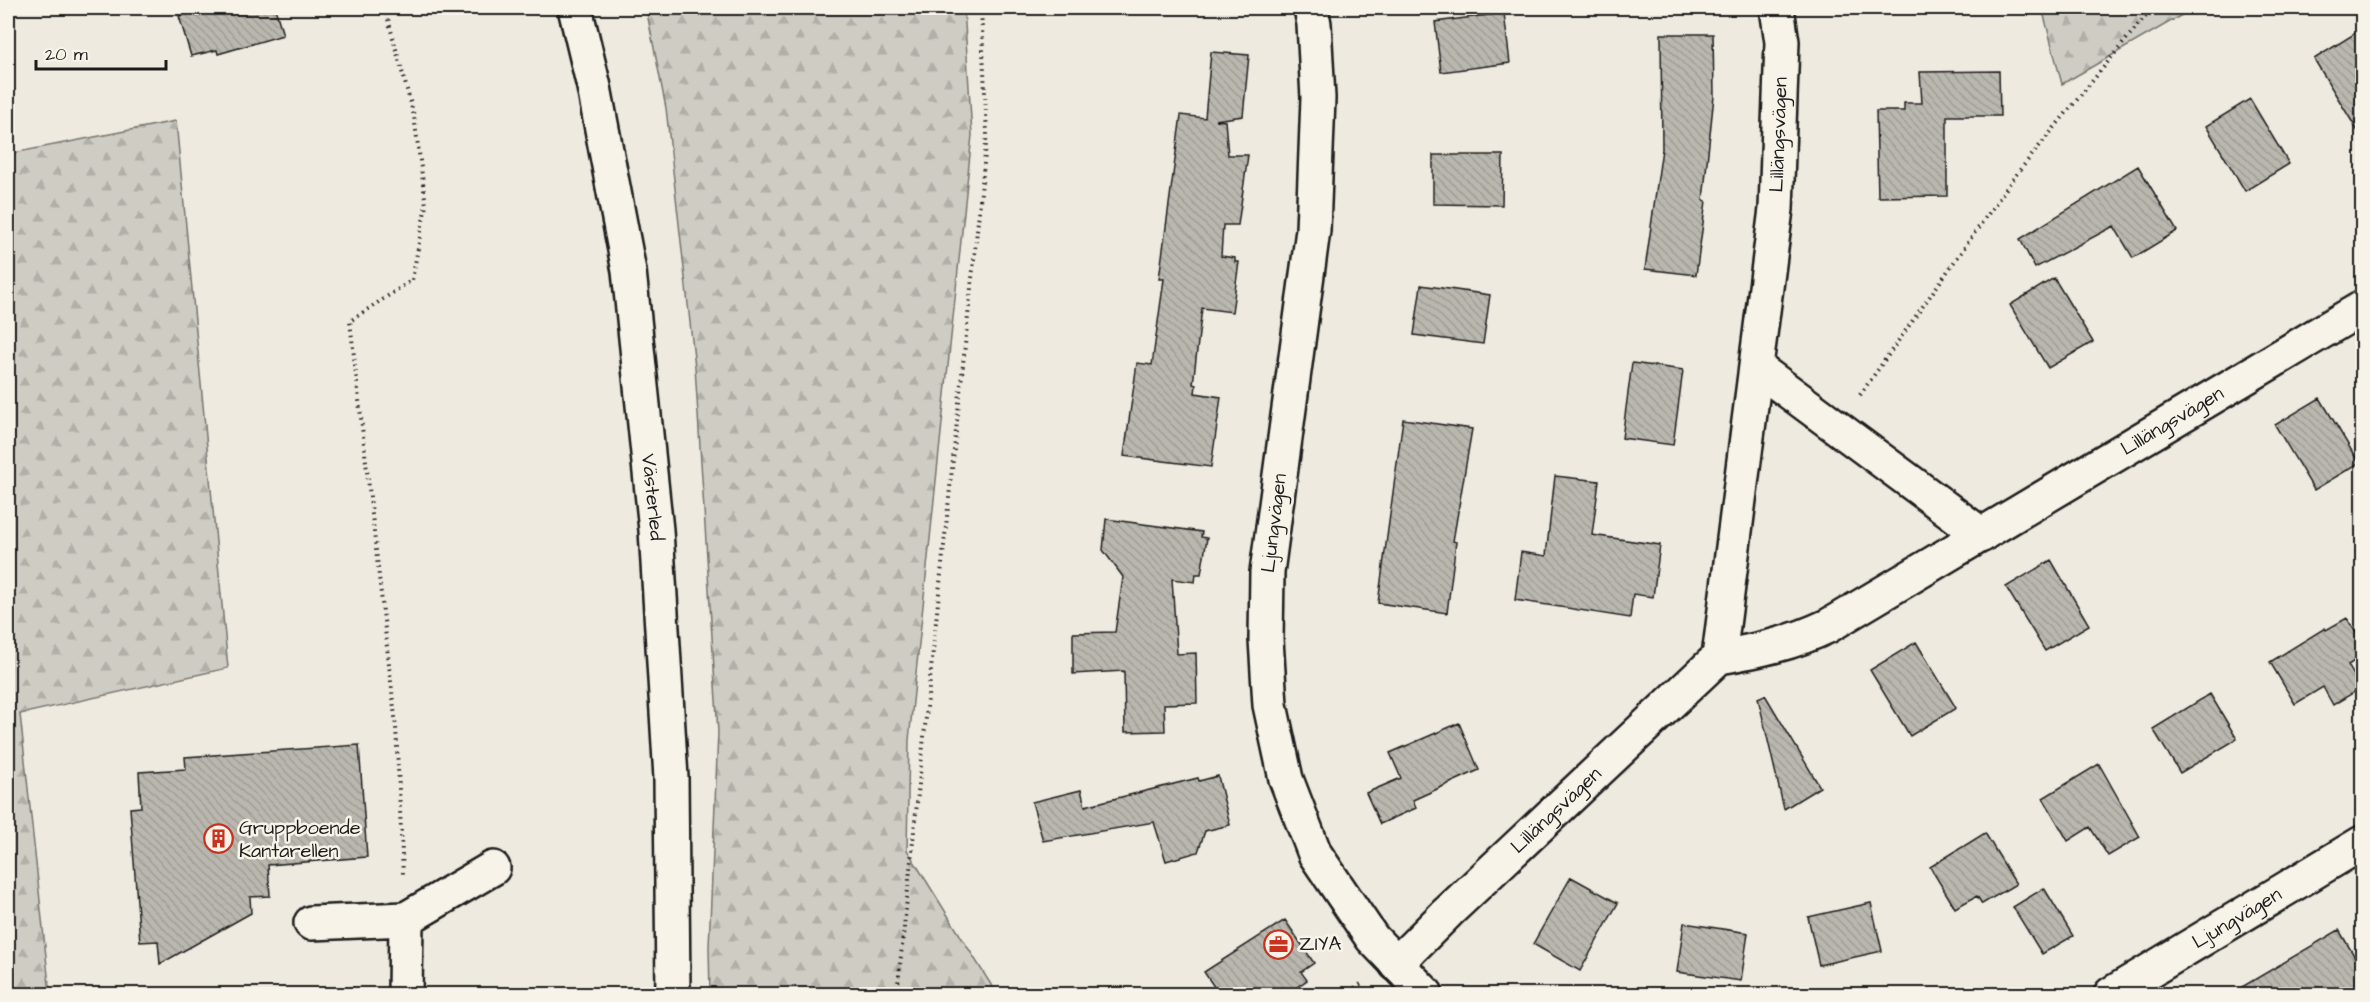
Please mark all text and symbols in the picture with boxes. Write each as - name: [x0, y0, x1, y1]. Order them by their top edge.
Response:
- scale bar: [36, 33, 166, 71]
- text: 20 m: [45, 42, 88, 67]
- street label: Lillängsvägen: [1763, 76, 1795, 193]
- street label: Lillängsvägen: [2115, 379, 2229, 463]
- street label: Västerled: [634, 453, 671, 541]
- street label: Ljungvägen: [1254, 472, 1295, 574]
- street label: Lillängsvägen: [1504, 761, 1608, 860]
- place label: Gruppboende Kantarellen: [239, 814, 361, 865]
- building icon: Gruppboende Kantarellen: [202, 823, 234, 855]
- street label: Ljungvägen: [2187, 881, 2287, 956]
- office icon: ZIYA: [1262, 928, 1294, 960]
- place label: ZIYA: [1299, 930, 1341, 958]

